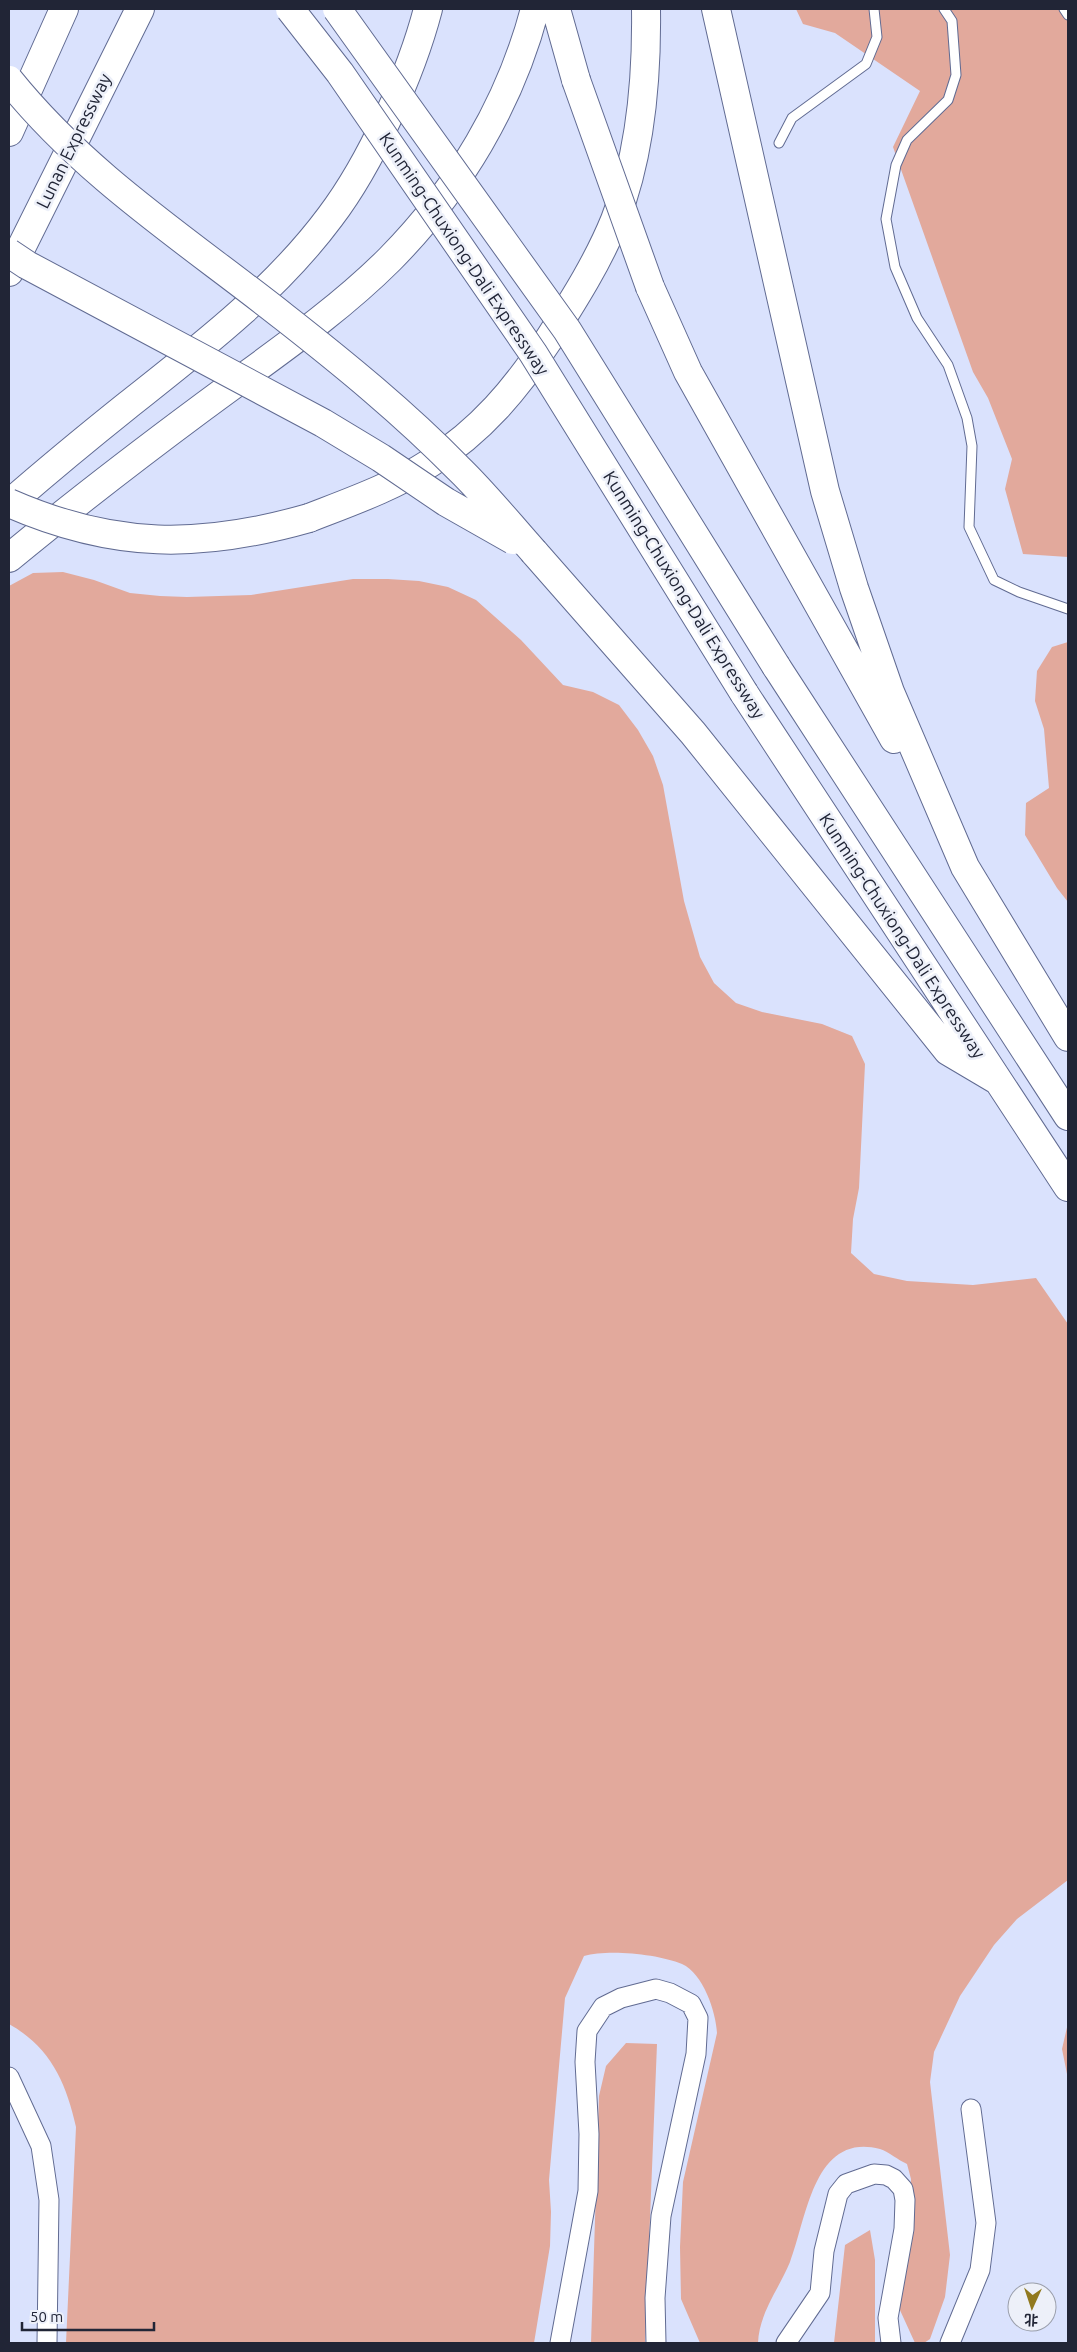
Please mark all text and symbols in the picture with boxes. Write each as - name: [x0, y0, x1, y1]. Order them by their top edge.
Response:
- street label: Lunan Expressway: [32, 70, 115, 211]
- street label: Kunming-Chuxiong-Dali Expressway: [376, 128, 554, 379]
- street label: Kunming-Chuxiong-Dali Expressway: [600, 467, 770, 722]
- street label: Kunming-Chuxiong-Dali Expressway: [816, 809, 990, 1062]
- north arrow: [1007, 2282, 1057, 2332]
- scale bar: [22, 2300, 155, 2332]
- text: 50 m: [30, 2308, 63, 2325]
- text: 北: [1024, 2312, 1039, 2328]

